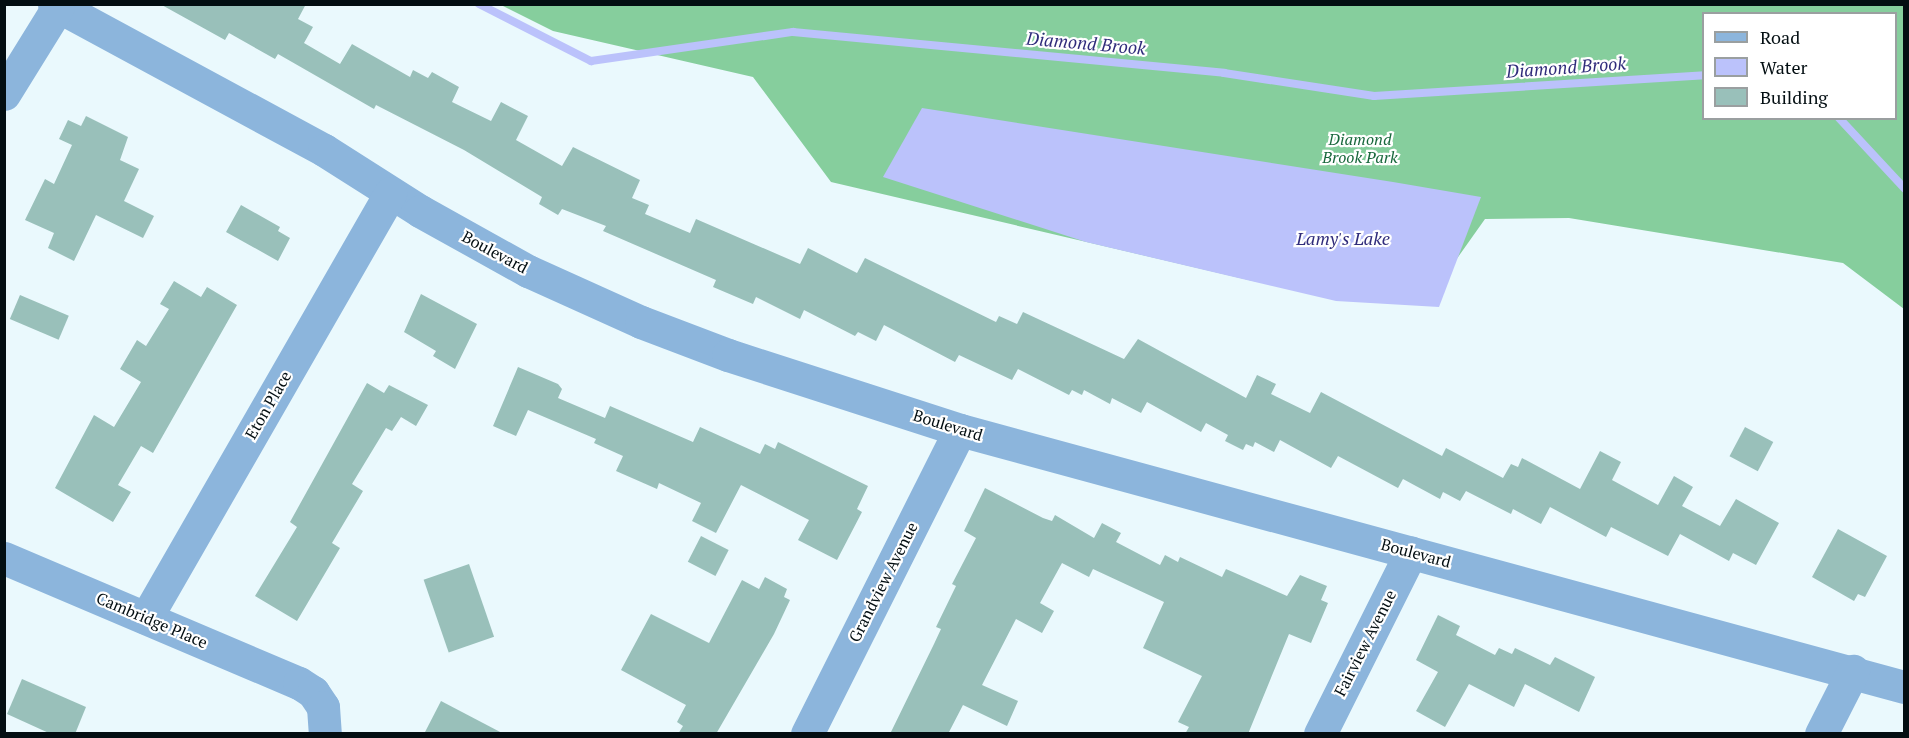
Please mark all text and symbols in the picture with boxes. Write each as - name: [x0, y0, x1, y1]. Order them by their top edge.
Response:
- legend: [1702, 12, 1897, 120]
- text: Road: [1760, 25, 1800, 49]
- water label: Diamond Brook: [1025, 27, 1147, 59]
- water label: Diamond Brook: [1505, 52, 1627, 82]
- text: Water: [1760, 55, 1807, 79]
- text: Building: [1760, 85, 1828, 109]
- park label: Diamond Brook Park: [1322, 129, 1398, 167]
- street label: Boulevard: [459, 227, 531, 277]
- water label: Lamy's Lake: [1296, 227, 1390, 249]
- street label: Eton Place: [241, 368, 295, 442]
- street label: Boulevard: [911, 405, 985, 445]
- street label: Grandview Avenue: [844, 519, 922, 645]
- street label: Boulevard: [1379, 534, 1453, 572]
- street label: Fairview Avenue: [1330, 587, 1400, 699]
- street label: Cambridge Place: [94, 588, 210, 652]

